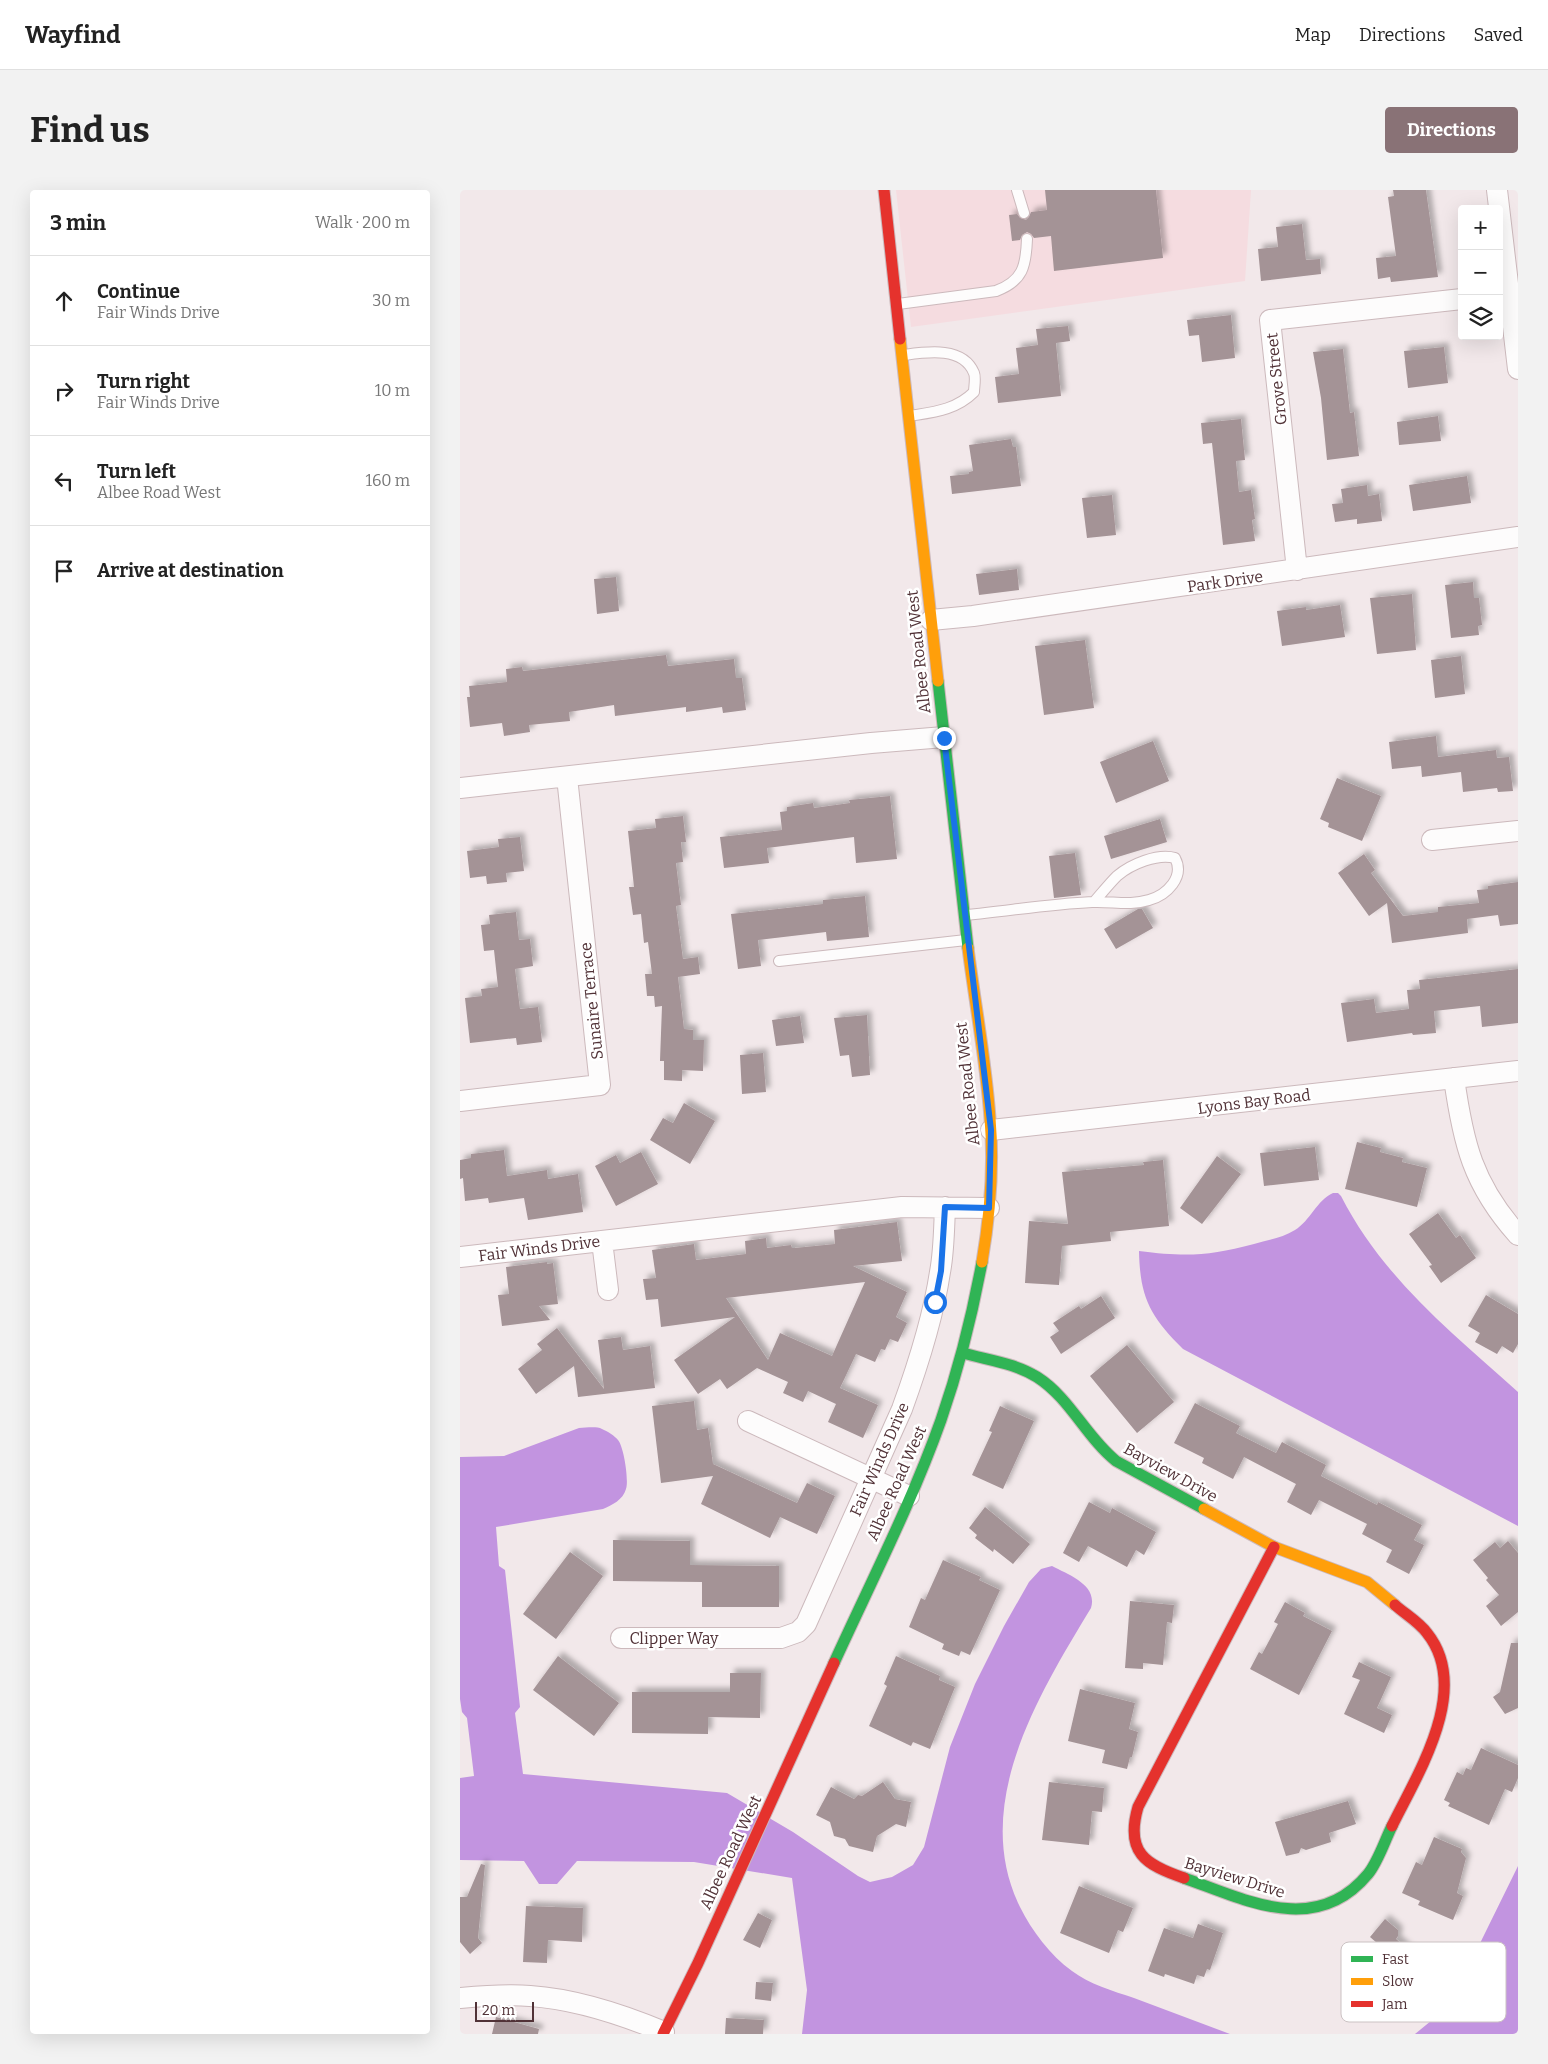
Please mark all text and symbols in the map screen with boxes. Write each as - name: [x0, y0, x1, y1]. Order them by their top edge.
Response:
- text: Wayfind: [25, 21, 121, 49]
- text: Map: [1295, 24, 1331, 46]
- text: Directions: [1359, 24, 1446, 46]
- text: Saved: [1474, 24, 1523, 46]
- button: Directions: [1385, 107, 1518, 153]
- text: Find us: [30, 109, 150, 151]
- map controls: [1458, 205, 1503, 340]
- button: +: [1458, 205, 1503, 250]
- text: 3 min: [50, 210, 106, 236]
- text: Walk · 200 m: [315, 213, 410, 232]
- button: −: [1458, 250, 1503, 295]
- text: Continue: [97, 280, 180, 303]
- icon: ahead: [50, 287, 78, 315]
- text: 30 m: [372, 291, 410, 310]
- button: layers: [1458, 295, 1503, 340]
- text: Fair Winds Drive: [97, 303, 220, 322]
- street label: Grove Street: [1262, 332, 1291, 426]
- text: Turn right: [97, 370, 190, 393]
- icon: right: [50, 377, 78, 405]
- text: 10 m: [375, 381, 410, 400]
- text: Fair Winds Drive: [97, 393, 220, 412]
- text: Turn left: [97, 460, 176, 483]
- icon: left: [50, 467, 78, 495]
- text: 160 m: [365, 471, 410, 490]
- text: Albee Road West: [97, 483, 221, 502]
- icon: arrive: [50, 557, 78, 585]
- text: Arrive at destination: [97, 559, 284, 582]
- street label: Park Drive: [1186, 567, 1264, 596]
- street label: Albee Road West: [903, 589, 934, 715]
- route end: [933, 727, 956, 750]
- street label: Sunaire Terrace: [576, 941, 607, 1060]
- street label: Albee Road West: [952, 1021, 983, 1147]
- street label: Lyons Bay Road: [1196, 1085, 1312, 1118]
- street label: Fair Winds Drive: [477, 1232, 601, 1265]
- route start: [924, 1291, 947, 1314]
- street label: Fair Winds Drive: [846, 1399, 913, 1519]
- street label: Albee Road West: [863, 1423, 930, 1544]
- street label: Bayview Drive: [1121, 1439, 1221, 1506]
- street label: Clipper Way: [629, 1629, 719, 1648]
- street label: Albee Road West: [696, 1792, 765, 1912]
- street label: Bayview Drive: [1182, 1853, 1287, 1902]
- legend: [1341, 1942, 1506, 2022]
- text: Fast: [1382, 1951, 1409, 1968]
- text: Slow: [1382, 1973, 1414, 1990]
- text: Jam: [1381, 1996, 1408, 2013]
- scale bar: [475, 1999, 534, 2022]
- text: 20 m: [482, 2002, 515, 2019]

